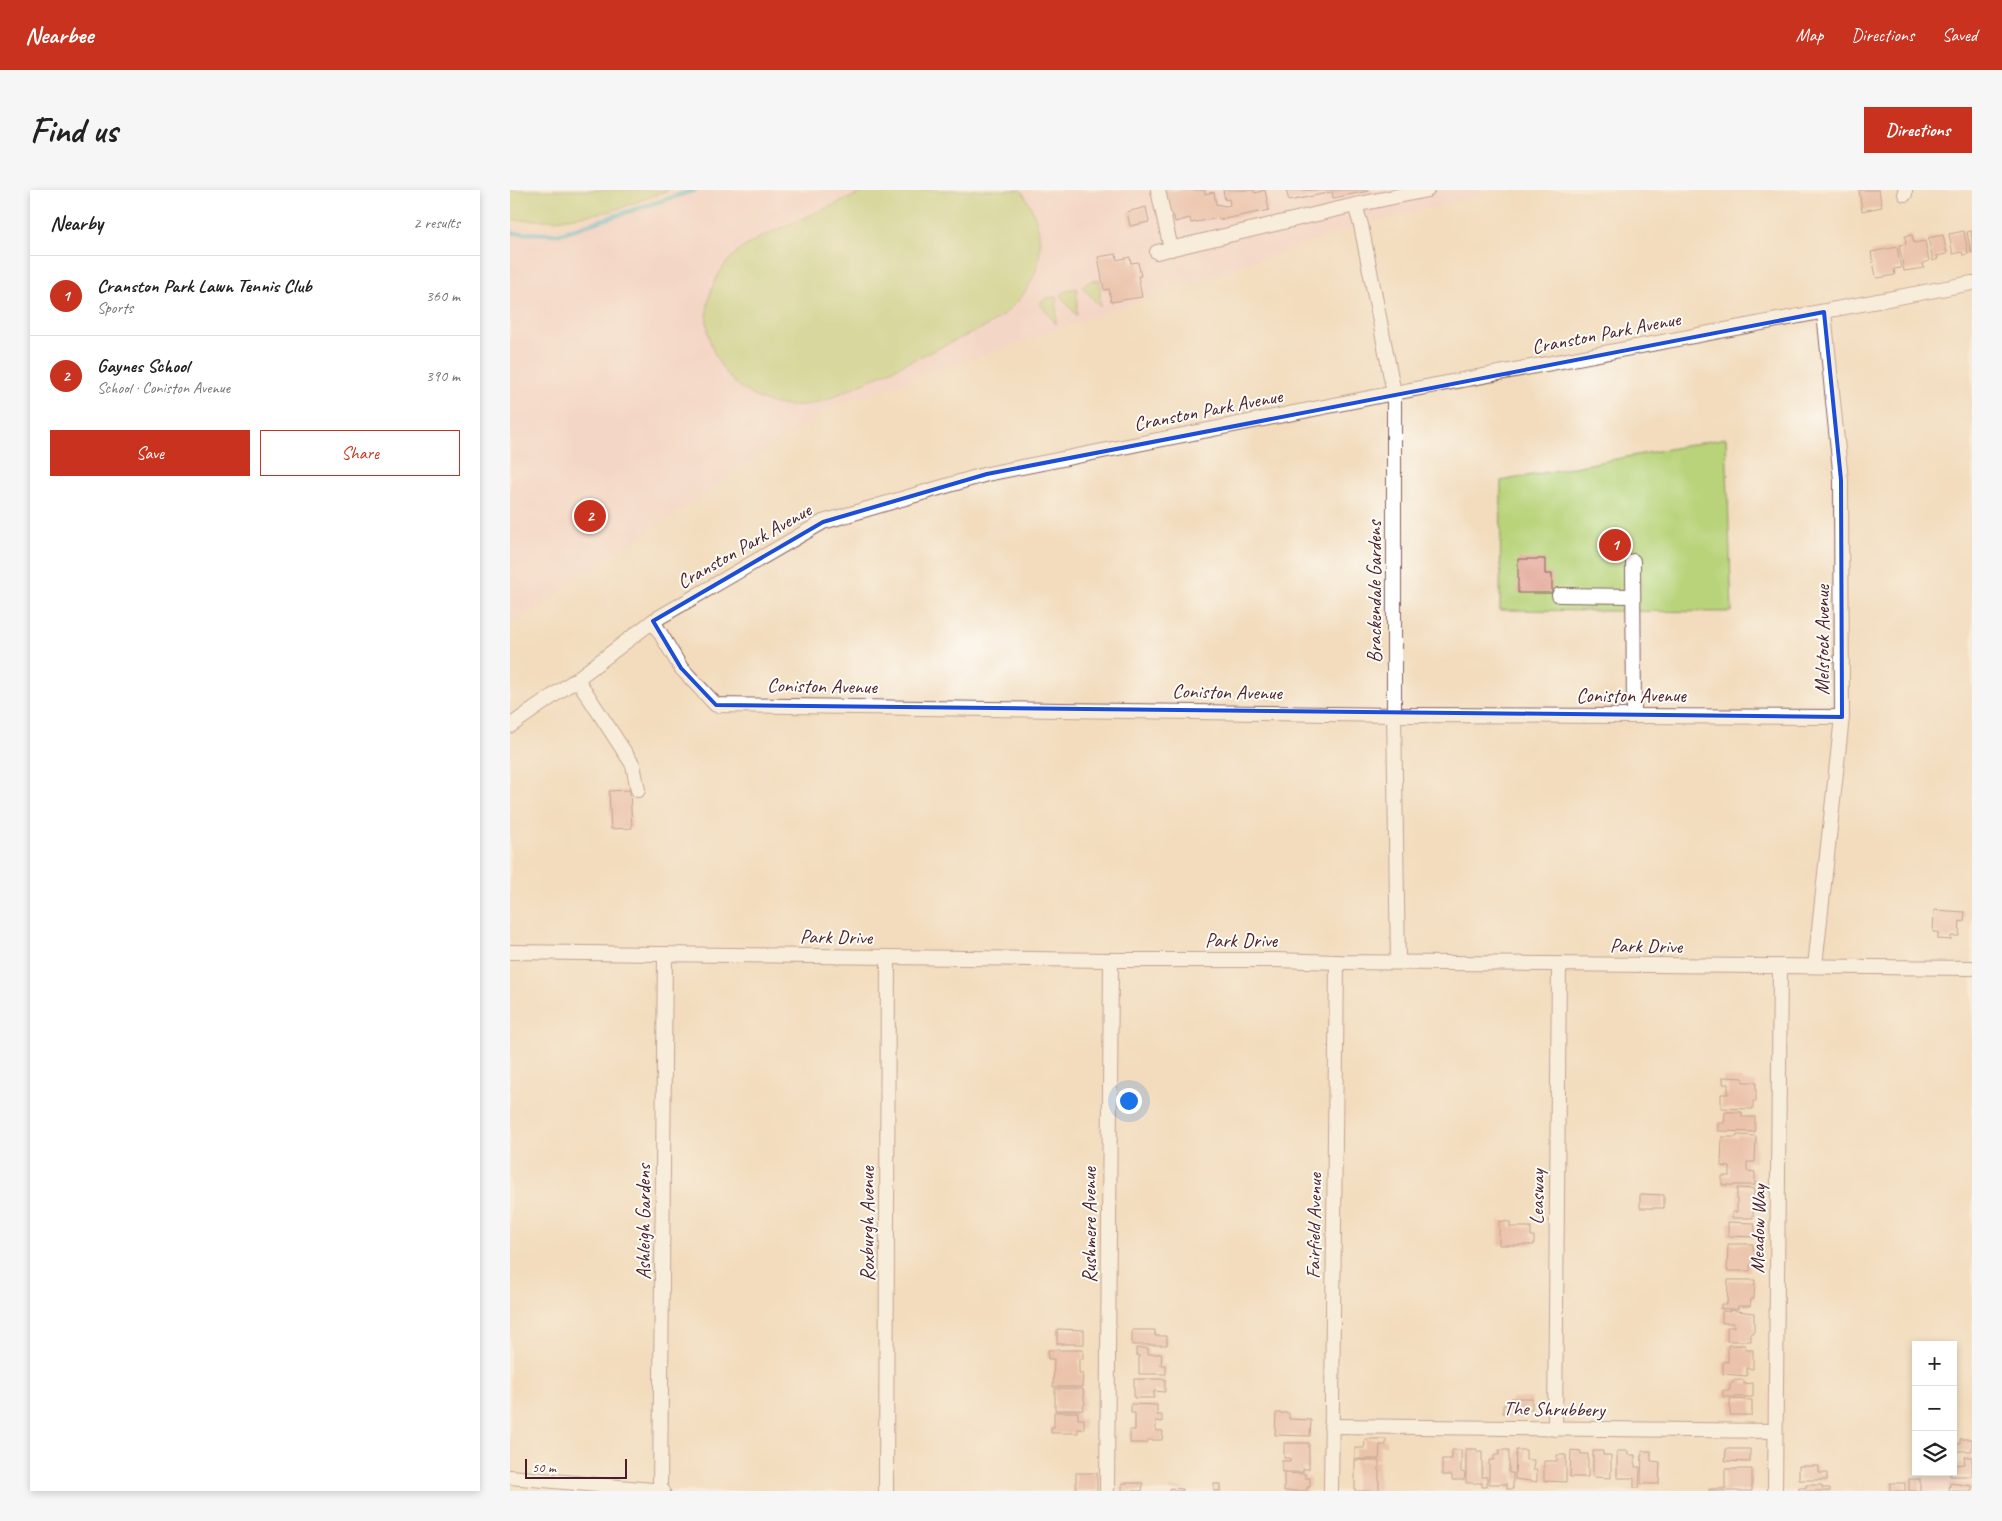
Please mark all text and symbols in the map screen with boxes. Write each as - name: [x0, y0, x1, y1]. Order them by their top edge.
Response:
- text: Nearbee: [25, 20, 93, 50]
- text: Map: [1796, 24, 1823, 46]
- text: Directions: [1851, 24, 1914, 46]
- text: Saved: [1942, 24, 1977, 46]
- button: Directions: [1864, 107, 1972, 153]
- text: Find us: [30, 108, 117, 153]
- text: Nearby: [50, 210, 103, 236]
- text: 2 results: [413, 213, 460, 233]
- text: Cranston Park Lawn Tennis Club: [97, 274, 312, 298]
- text: 1: [62, 286, 70, 306]
- text: 360 m: [426, 286, 460, 306]
- text: Sports: [97, 298, 133, 318]
- street label: Cranston Park Avenue: [1530, 306, 1684, 360]
- text: Gaynes School: [97, 354, 189, 378]
- text: 2: [62, 366, 70, 386]
- text: 390 m: [426, 366, 460, 386]
- text: School · Coniston Avenue: [97, 378, 230, 398]
- street label: Cranston Park Avenue: [1132, 383, 1286, 437]
- button: Save: [50, 430, 250, 476]
- button: Share: [260, 430, 460, 476]
- pin: 2: [574, 497, 606, 535]
- street label: Cranston Park Avenue: [672, 497, 817, 595]
- street label: Brackendale Gardens: [1362, 519, 1387, 663]
- pin: 1: [1599, 526, 1631, 564]
- street label: Melstock Avenue: [1810, 583, 1835, 695]
- street label: Coniston Avenue: [767, 673, 879, 699]
- street label: Coniston Avenue: [1172, 679, 1284, 705]
- street label: Coniston Avenue: [1576, 683, 1687, 708]
- street label: Park Drive: [800, 924, 874, 950]
- street label: Park Drive: [1205, 928, 1279, 953]
- street label: Park Drive: [1610, 933, 1684, 959]
- your location: [1116, 1088, 1142, 1114]
- street label: Ashleigh Gardens: [631, 1162, 656, 1280]
- street label: Roxburgh Avenue: [855, 1165, 880, 1281]
- street label: Rushmere Avenue: [1077, 1166, 1102, 1283]
- street label: Leasway: [1524, 1167, 1550, 1225]
- street label: Fairfield Avenue: [1301, 1171, 1327, 1279]
- street label: Meadow Way: [1745, 1182, 1771, 1274]
- map controls: [1912, 1341, 1957, 1476]
- button: +: [1912, 1341, 1957, 1386]
- button: −: [1912, 1386, 1957, 1431]
- street label: The Shrubbery: [1503, 1396, 1607, 1422]
- button: layers: [1912, 1431, 1957, 1476]
- scale bar: [525, 1456, 628, 1479]
- text: 50 m: [532, 1459, 556, 1476]

